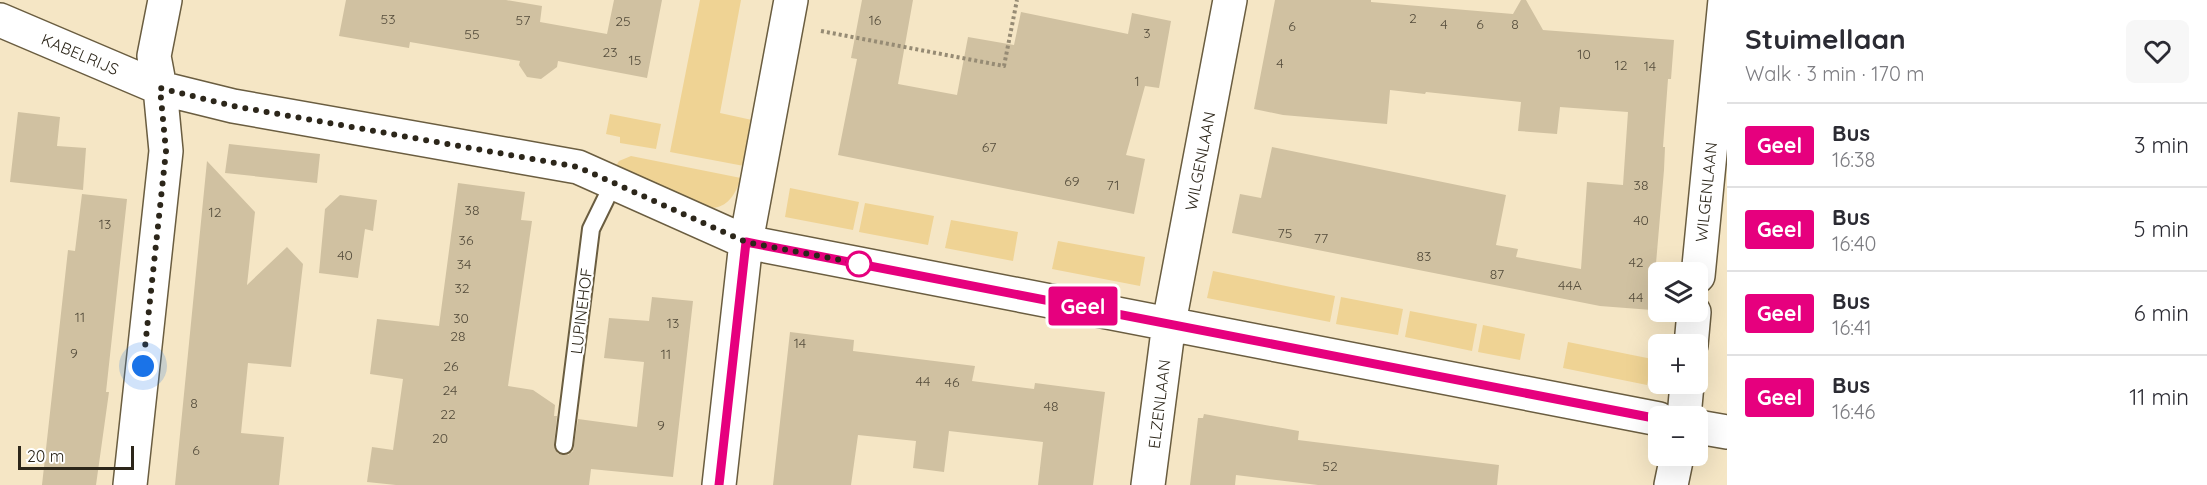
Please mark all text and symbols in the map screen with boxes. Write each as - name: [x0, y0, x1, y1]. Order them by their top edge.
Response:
- house number: 2: [1409, 9, 1417, 27]
- house number: 53: [381, 10, 395, 28]
- house number: 57: [516, 11, 530, 29]
- house number: 16: [869, 11, 882, 29]
- house number: 25: [615, 12, 631, 30]
- house number: 4: [1440, 15, 1448, 33]
- house number: 6: [1476, 15, 1484, 33]
- house number: 8: [1511, 15, 1519, 33]
- house number: 6: [1288, 17, 1296, 35]
- button: heart: [2126, 20, 2189, 83]
- text: Stuimellaan: [1745, 21, 1906, 56]
- house number: 3: [1143, 24, 1151, 42]
- house number: 55: [464, 25, 480, 43]
- street label: KABELRIJS: [38, 29, 122, 79]
- house number: 23: [602, 43, 618, 61]
- house number: 10: [1577, 45, 1591, 63]
- house number: 15: [629, 51, 641, 69]
- house number: 4: [1276, 54, 1284, 72]
- house number: 12: [1615, 56, 1628, 74]
- house number: 14: [1644, 57, 1656, 75]
- text: Walk · 3 min · 170 m: [1745, 61, 1924, 86]
- house number: 1: [1134, 72, 1140, 90]
- street label: WILGENLAAN: [1181, 110, 1219, 212]
- text: Bus: [1832, 119, 1870, 147]
- text: 3 min: [2134, 131, 2189, 159]
- text: Geel: [1757, 132, 1802, 158]
- house number: 67: [982, 138, 996, 156]
- street label: WILGENLAAN: [1691, 141, 1721, 243]
- text: 16:38: [1832, 147, 1875, 172]
- house number: 69: [1064, 172, 1080, 190]
- house number: 71: [1106, 176, 1120, 194]
- house number: 38: [1634, 176, 1648, 194]
- house number: 38: [465, 201, 479, 219]
- house number: 12: [209, 203, 222, 221]
- text: Bus: [1832, 203, 1870, 231]
- house number: 40: [1633, 211, 1649, 229]
- house number: 13: [99, 215, 111, 233]
- text: 5 min: [2134, 215, 2189, 243]
- text: Geel: [1757, 216, 1802, 242]
- house number: 75: [1278, 224, 1292, 242]
- house number: 77: [1314, 229, 1328, 247]
- house number: 36: [459, 231, 474, 249]
- text: 16:40: [1832, 231, 1876, 256]
- house number: 40: [337, 246, 353, 264]
- house number: 83: [1417, 247, 1431, 265]
- unlabelled marker: [846, 251, 872, 277]
- house number: 42: [1628, 253, 1644, 271]
- house number: 34: [457, 255, 471, 273]
- map controls: [1648, 262, 1708, 466]
- button: layers: [1648, 262, 1708, 322]
- house number: 87: [1490, 265, 1504, 283]
- street label: LUPINEHOF: [566, 267, 596, 355]
- house number: 44A: [1558, 276, 1582, 294]
- house number: 32: [454, 279, 470, 297]
- line badge: Geel: [1041, 286, 1125, 326]
- text: Bus: [1832, 287, 1870, 315]
- house number: 44: [1629, 288, 1643, 306]
- text: Geel: [1060, 293, 1106, 319]
- text: 6 min: [2134, 299, 2189, 327]
- text: Geel: [1757, 300, 1802, 326]
- house number: 11: [75, 308, 85, 326]
- house number: 30: [453, 309, 469, 327]
- house number: 13: [667, 314, 679, 332]
- text: 16:41: [1832, 315, 1872, 340]
- house number: 28: [450, 327, 466, 345]
- house number: 14: [794, 334, 806, 352]
- button: +: [1648, 334, 1708, 394]
- house number: 9: [70, 344, 78, 362]
- house number: 11: [661, 345, 671, 363]
- your location: [128, 351, 158, 381]
- house number: 26: [443, 357, 459, 375]
- street label: ELZENLAAN: [1144, 358, 1174, 450]
- text: Bus: [1832, 371, 1870, 399]
- house number: 44: [916, 372, 930, 390]
- house number: 46: [945, 373, 960, 391]
- house number: 24: [443, 381, 457, 399]
- text: 11 min: [2129, 383, 2189, 411]
- text: Geel: [1757, 384, 1802, 410]
- house number: 8: [190, 394, 198, 412]
- house number: 48: [1044, 397, 1058, 415]
- text: 16:46: [1832, 399, 1875, 424]
- house number: 22: [440, 405, 456, 423]
- button: −: [1648, 406, 1708, 466]
- house number: 9: [657, 416, 665, 434]
- house number: 20: [432, 429, 448, 447]
- house number: 6: [192, 441, 200, 459]
- scale bar: [18, 443, 134, 470]
- text: 20 m: [27, 446, 64, 466]
- house number: 52: [1322, 457, 1338, 475]

